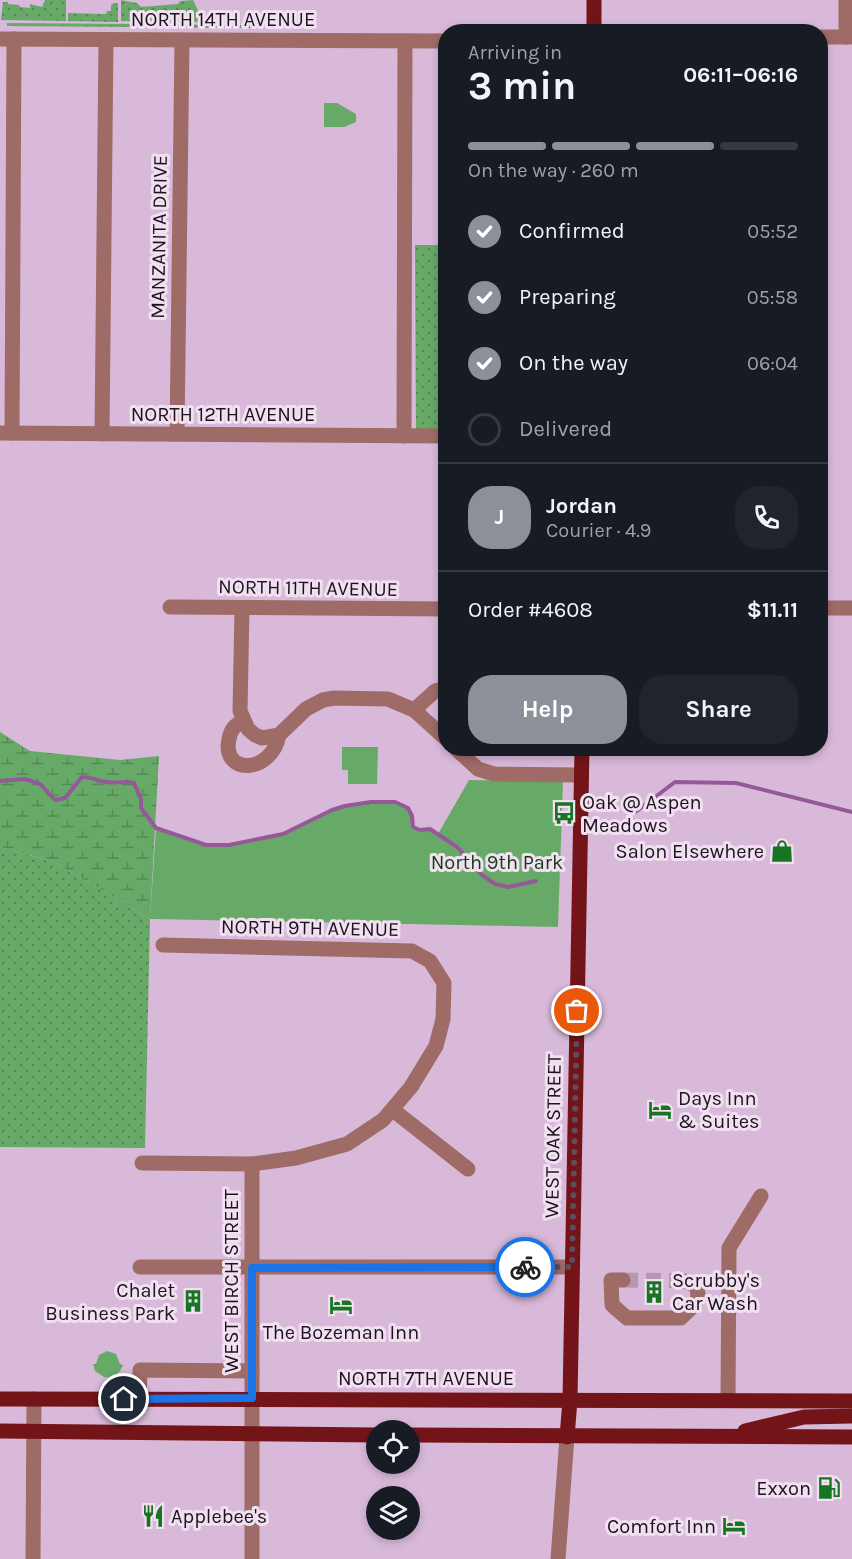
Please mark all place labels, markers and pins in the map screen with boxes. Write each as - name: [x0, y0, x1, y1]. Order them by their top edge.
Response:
- place label: Oak @ Aspen Meadows: [582, 791, 702, 837]
- bus stop icon: Oak @ Aspen Meadows: [551, 800, 577, 826]
- shop icon: Salon Elsewhere: [769, 838, 795, 864]
- place label: Salon Elsewhere: [616, 840, 764, 863]
- pin: [551, 985, 602, 1036]
- place label: Days Inn & Suites: [678, 1087, 760, 1133]
- hotel icon: Days Inn & Suites: [647, 1097, 673, 1123]
- place label: Scrubby's Car Wash: [672, 1269, 760, 1315]
- place label: Chalet Business Park: [45, 1279, 175, 1325]
- building icon: Scrubby's Car Wash: [641, 1279, 667, 1305]
- building icon: Chalet Business Park: [180, 1288, 206, 1314]
- hotel icon: The Bozeman Inn: [328, 1292, 354, 1318]
- place label: The Bozeman Inn: [263, 1321, 419, 1344]
- pin: [98, 1373, 149, 1424]
- fuel station icon: Exxon: [816, 1475, 842, 1501]
- place label: Exxon: [756, 1477, 811, 1500]
- restaurant icon: Applebee's: [140, 1503, 166, 1529]
- place label: Applebee's: [171, 1505, 267, 1528]
- hotel icon: Comfort Inn: [721, 1513, 747, 1539]
- place label: Comfort Inn: [607, 1515, 716, 1538]

